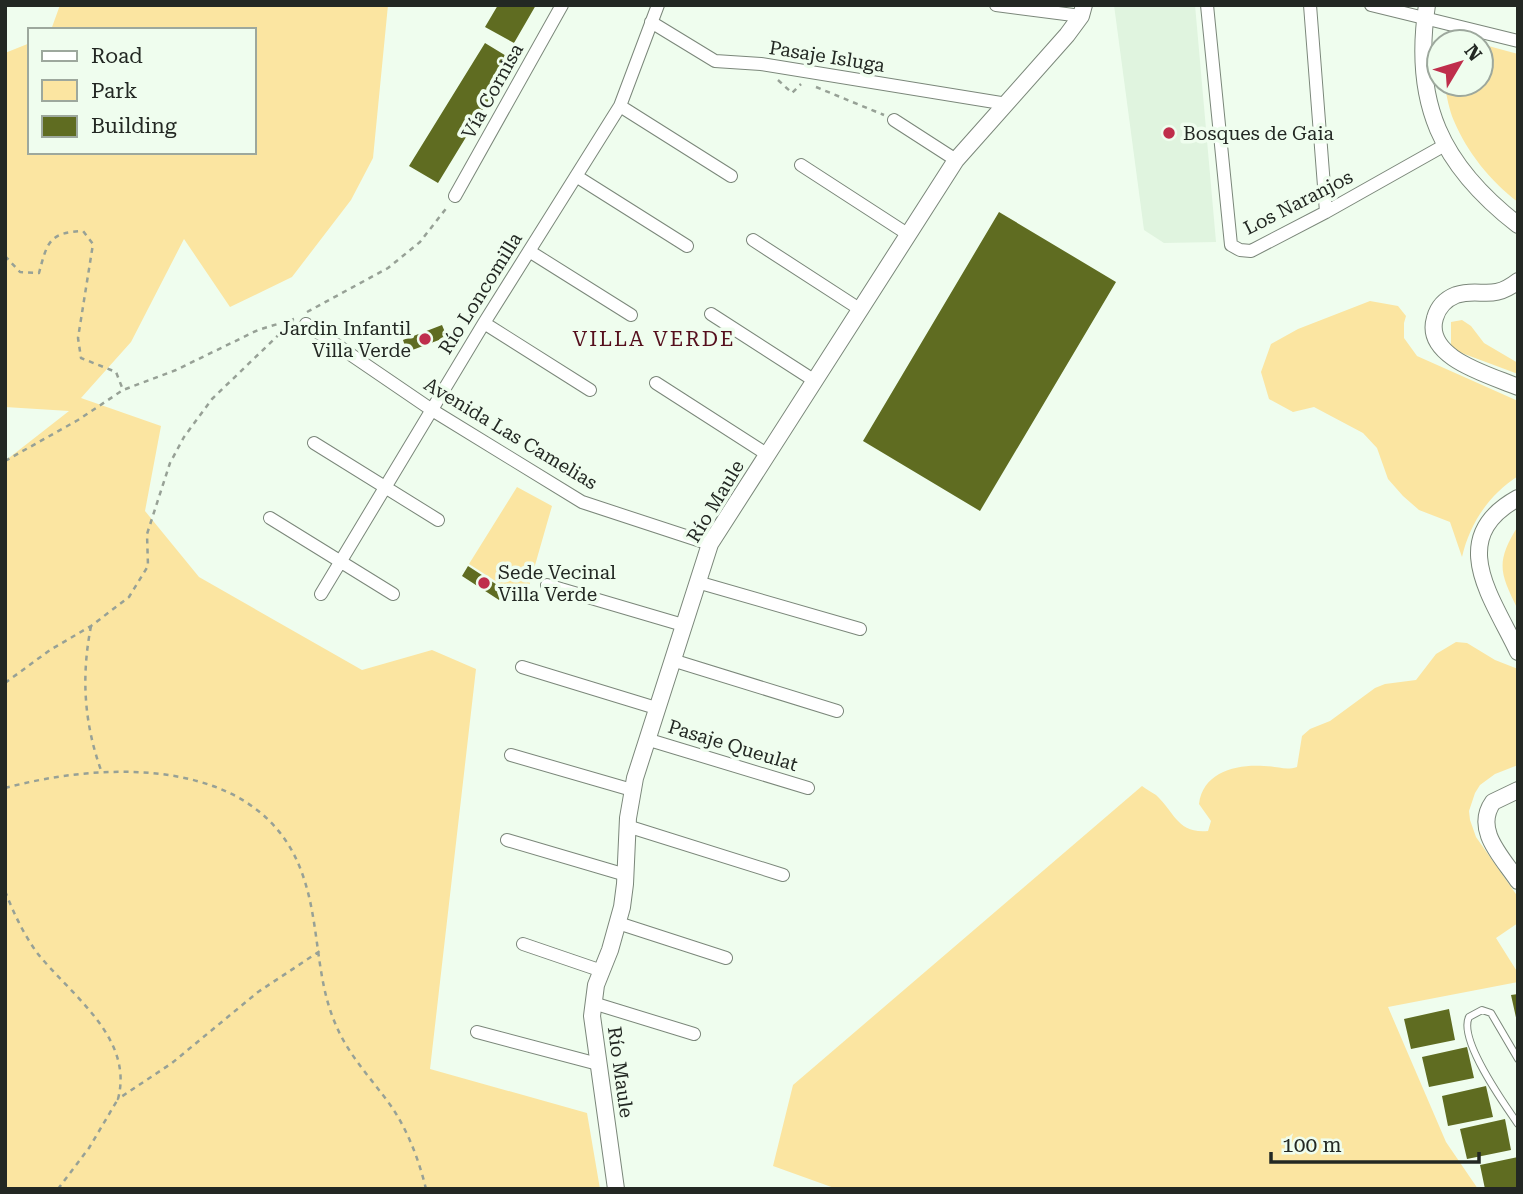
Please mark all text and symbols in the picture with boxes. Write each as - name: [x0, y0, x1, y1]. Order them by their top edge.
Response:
- legend: [28, 28, 256, 154]
- north arrow: [1425, 28, 1495, 98]
- street label: Pasaje Isluga: [767, 36, 887, 77]
- street label: Vía Cornisa: [457, 39, 528, 143]
- text: N: [1459, 40, 1487, 66]
- text: Road: [91, 44, 143, 68]
- text: Park: [91, 79, 137, 103]
- text: Building: [91, 114, 177, 138]
- place label: Bosques de Gaia: [1183, 122, 1334, 145]
- marker: Bosques de Gaia: [1161, 125, 1177, 141]
- street label: Los Naranjos: [1240, 165, 1357, 240]
- street label: Río Loncomilla: [434, 228, 527, 358]
- place label: Jardin Infantil Villa Verde: [279, 317, 411, 362]
- district label: VILLA VERDE: [572, 327, 736, 351]
- marker: Jardin Infantil Villa Verde: [417, 331, 433, 347]
- street label: Avenida Las Camelias: [420, 373, 602, 494]
- street label: Río Maule: [682, 456, 749, 547]
- place label: Sede Vecinal Villa Verde: [498, 561, 616, 606]
- marker: Sede Vecinal Villa Verde: [476, 575, 492, 591]
- street label: Pasaje Queulat: [665, 715, 800, 776]
- street label: Río Maule: [603, 1025, 638, 1119]
- scale bar: [1271, 1120, 1479, 1164]
- text: 100 m: [1282, 1133, 1342, 1157]

